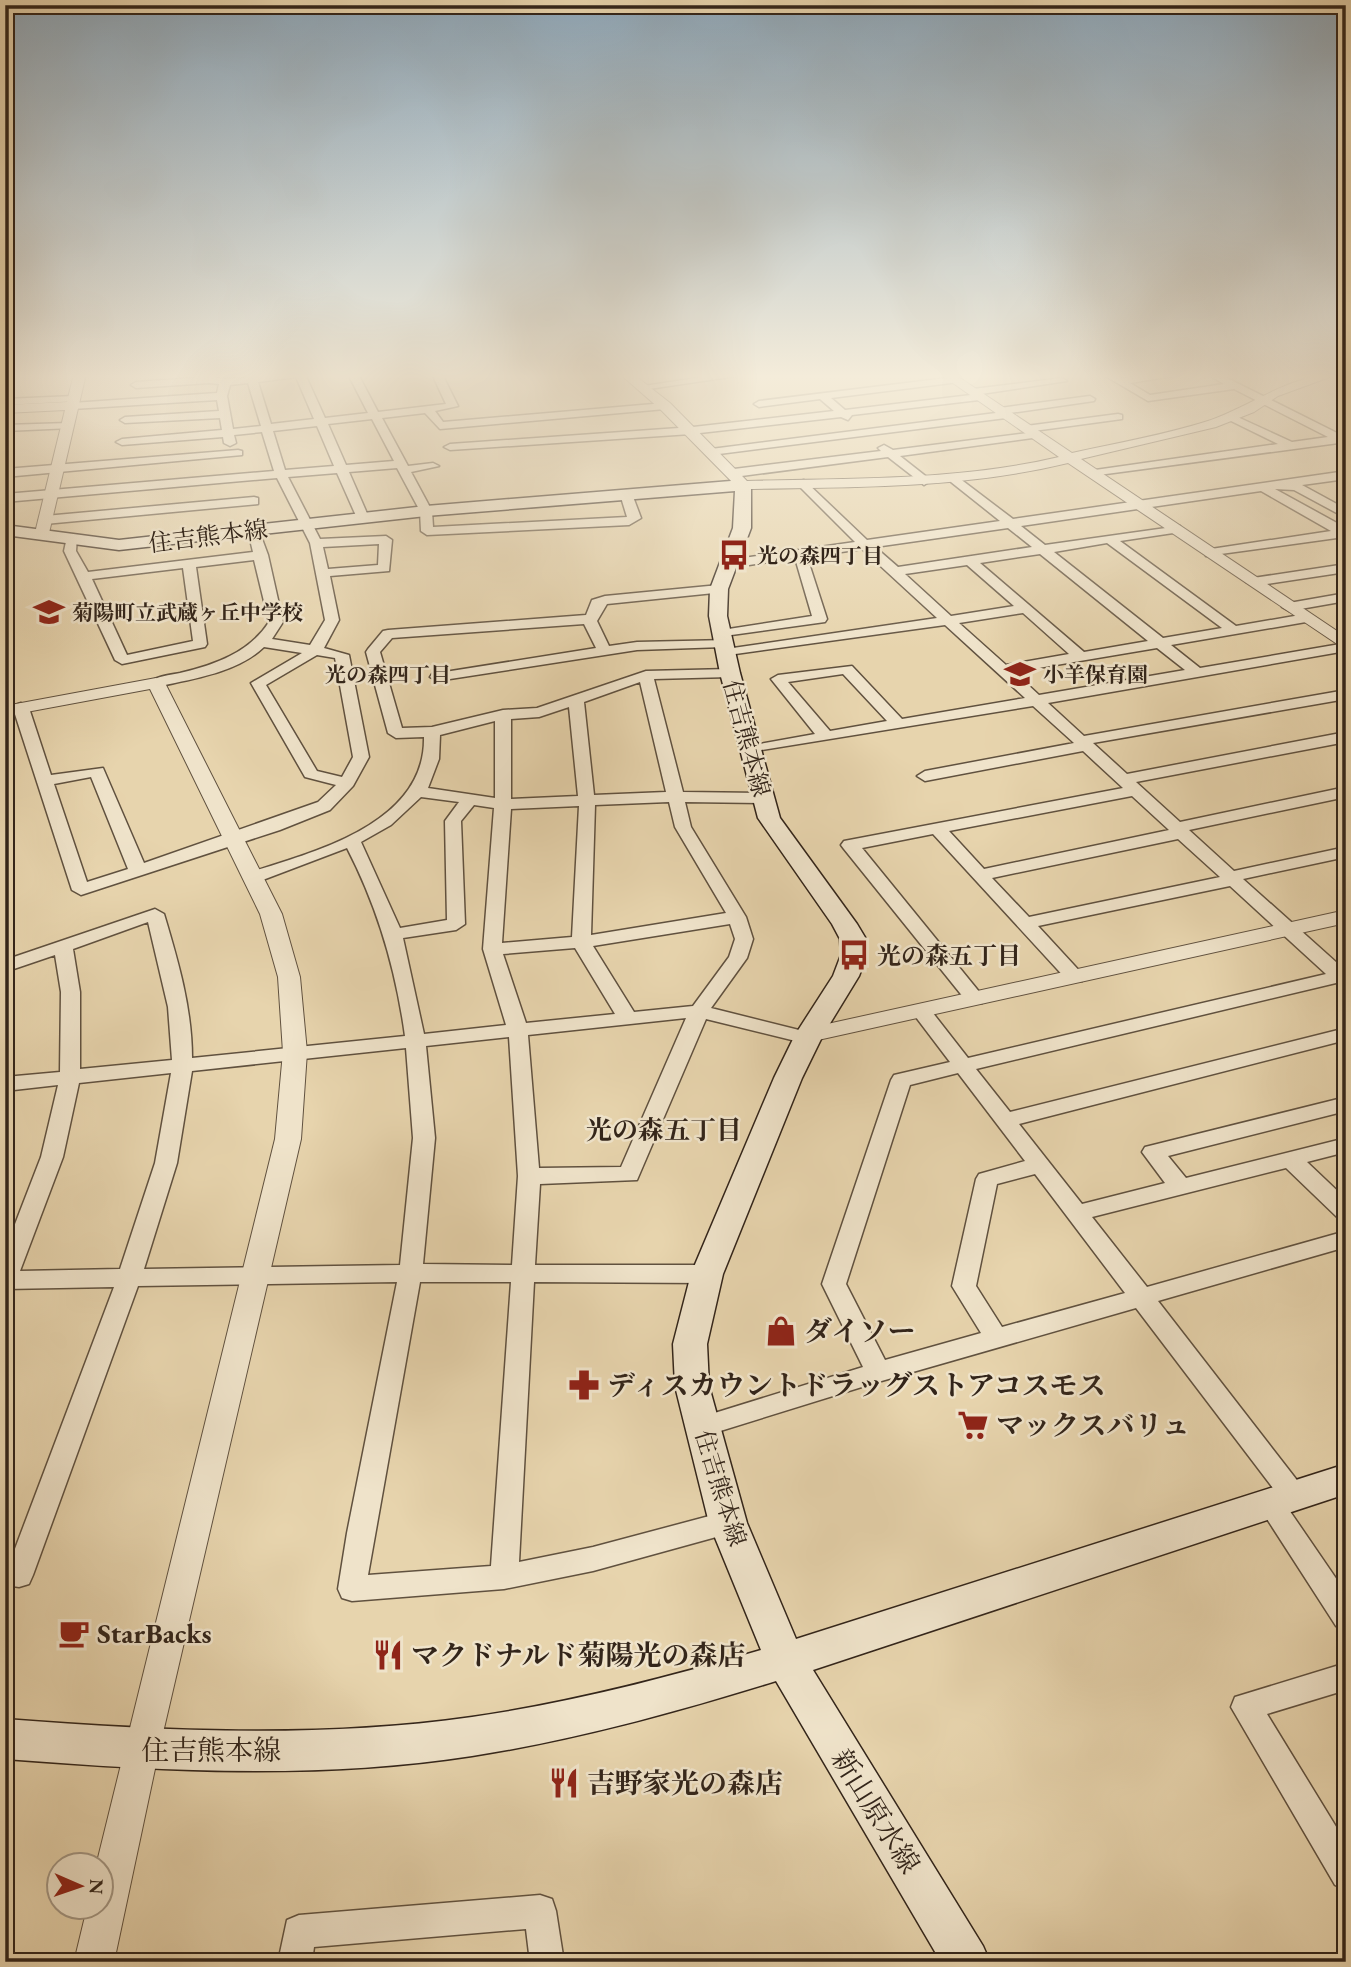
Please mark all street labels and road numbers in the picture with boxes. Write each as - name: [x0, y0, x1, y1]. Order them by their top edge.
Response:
- street label: 住吉熊本線: [147, 513, 269, 559]
- street label: 住吉熊本線: [716, 676, 778, 800]
- street label: 住吉熊本線: [689, 1426, 753, 1550]
- street label: 住吉熊本線: [141, 1732, 281, 1768]
- street label: 新山原水線: [824, 1742, 928, 1880]

